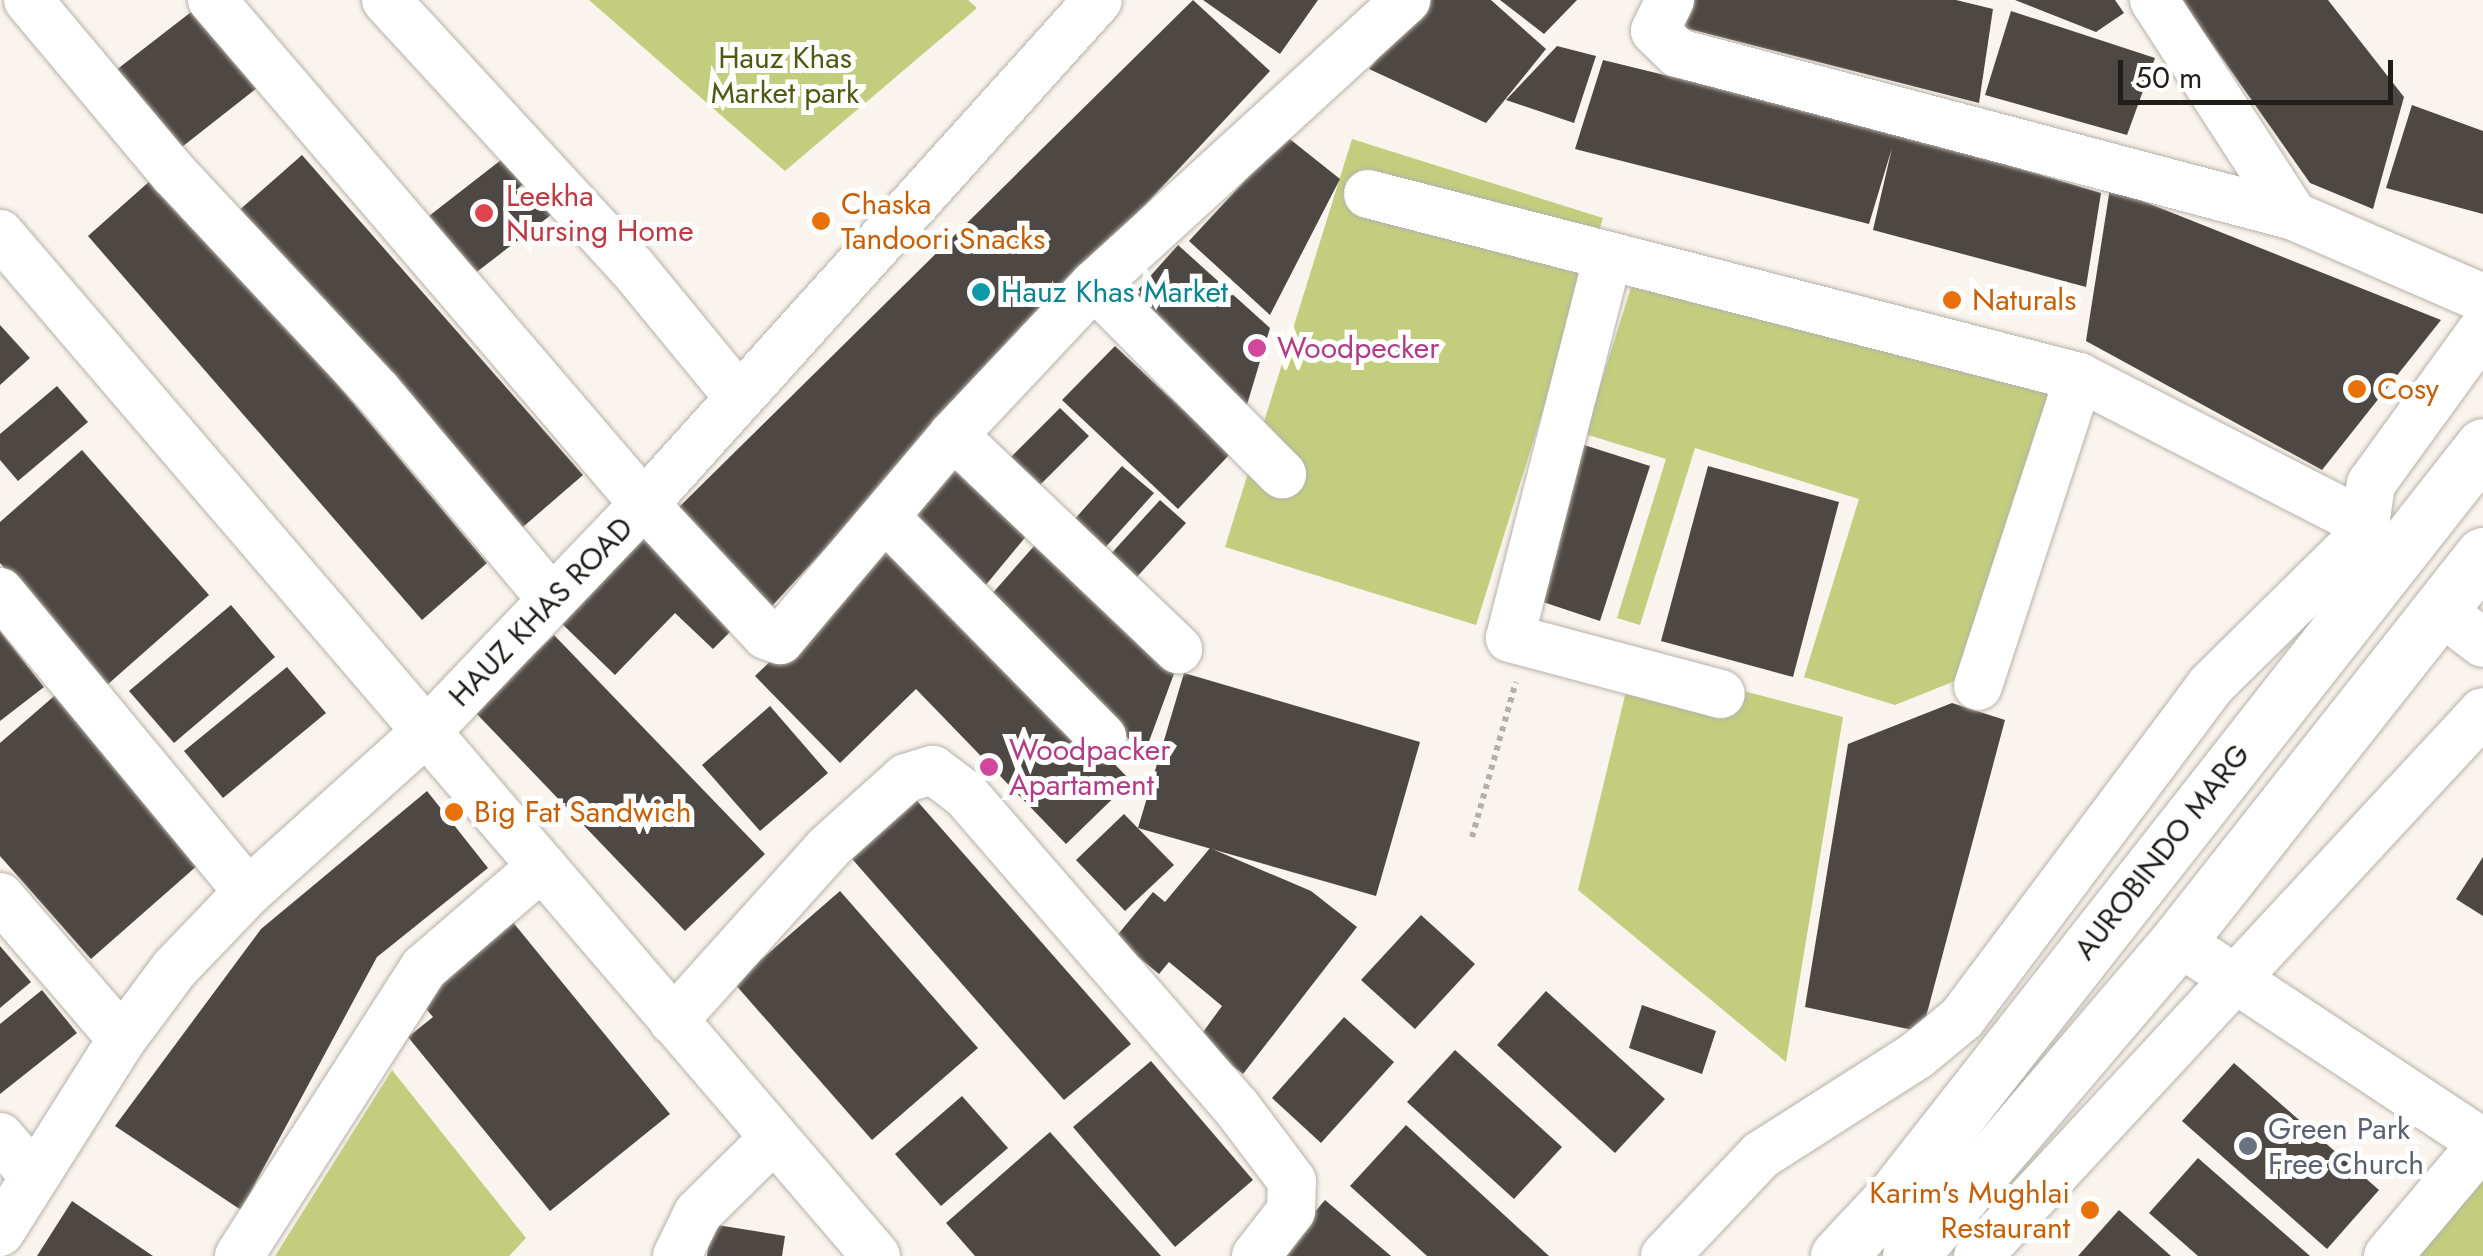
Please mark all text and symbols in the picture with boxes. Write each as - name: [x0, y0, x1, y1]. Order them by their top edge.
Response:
- park label: Hauz Khas Market park: [711, 40, 859, 110]
- scale bar: [2123, 40, 2398, 102]
- text: 50 m: [2135, 56, 2202, 99]
- place label: Leekha Nursing Home: [506, 178, 694, 248]
- place label: Chaska Tandoori Snacks: [841, 186, 1045, 256]
- marker: Leekha Nursing Home: [471, 200, 497, 226]
- marker: Chaska Tandoori Snacks: [810, 210, 832, 232]
- place label: Hauz Khas Market: [1001, 274, 1228, 310]
- marker: Hauz Khas Market: [970, 281, 992, 303]
- place label: Naturals: [1972, 282, 2076, 318]
- marker: Naturals: [1941, 289, 1963, 311]
- place label: Woodpecker: [1277, 330, 1440, 366]
- marker: Woodpecker: [1246, 337, 1268, 359]
- place label: Cosy: [2377, 371, 2439, 407]
- marker: Cosy: [2346, 378, 2368, 400]
- street label: HAUZ KHAS ROAD: [442, 510, 640, 714]
- place label: Woodpacker Apartament: [1009, 732, 1171, 802]
- street label: AUROBINDO MARG: [2067, 737, 2257, 967]
- marker: Woodpacker Apartament: [978, 756, 1000, 778]
- place label: Big Fat Sandwich: [474, 794, 691, 830]
- marker: Big Fat Sandwich: [443, 801, 465, 823]
- place label: Green Park Free Church: [2268, 1111, 2424, 1182]
- marker: Green Park Free Church: [2237, 1135, 2259, 1157]
- place label: Karim's Mughlai Restaurant: [1869, 1175, 2070, 1246]
- marker: Karim's Mughlai Restaurant: [2079, 1199, 2101, 1221]

